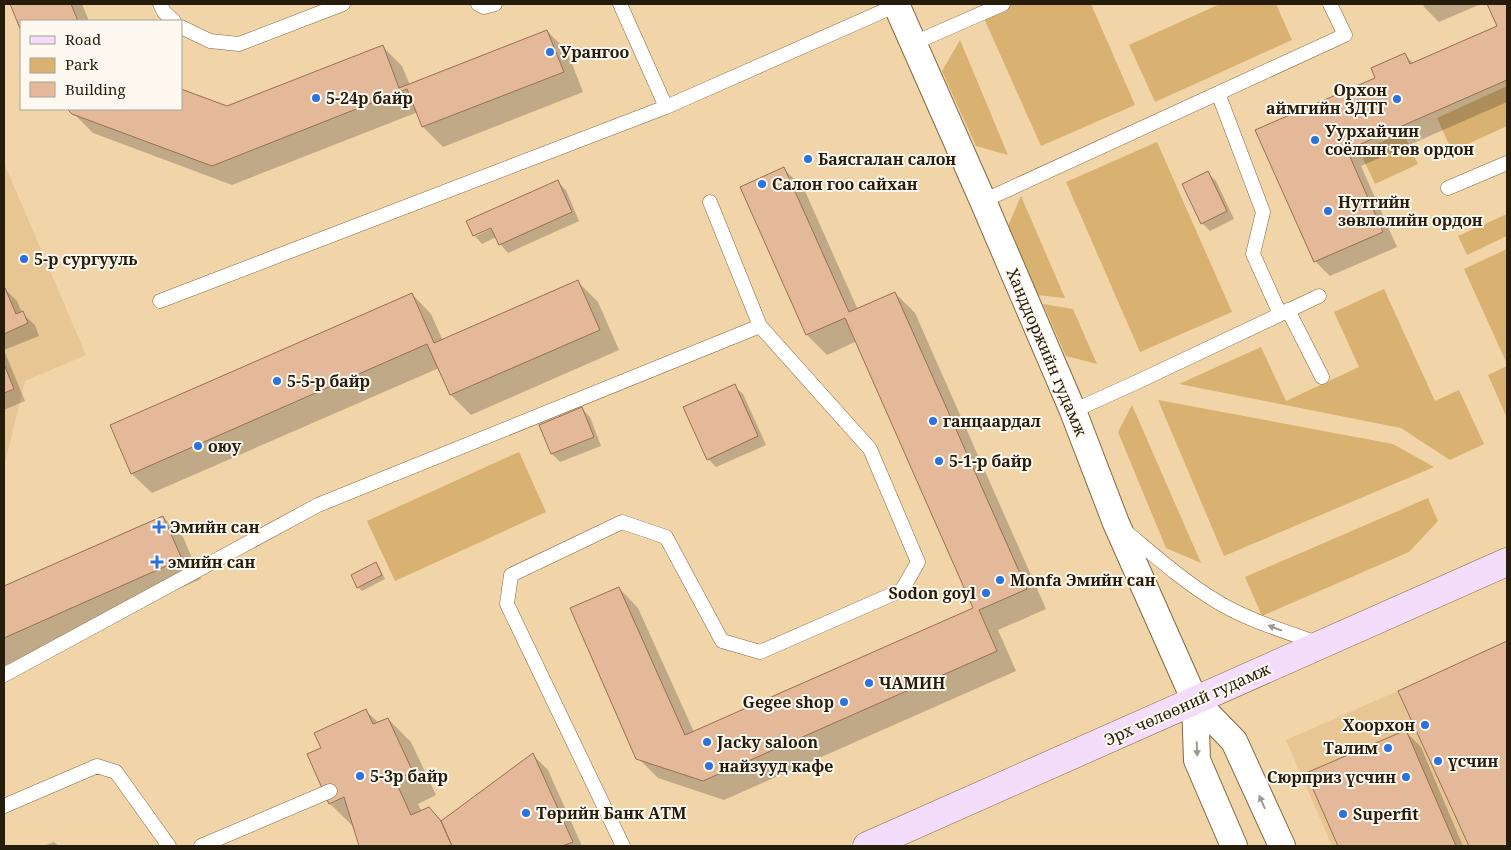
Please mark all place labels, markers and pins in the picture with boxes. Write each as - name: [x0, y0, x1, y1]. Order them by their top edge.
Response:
- place label: Урангоо: [560, 41, 630, 63]
- marker: Урангоо: [544, 46, 556, 58]
- place label: Орхон аймгийн ЗДТГ: [1266, 79, 1387, 119]
- place label: 5-24р байр: [326, 87, 413, 109]
- marker: 5-24р байр: [310, 92, 322, 104]
- marker: Орхон аймгийн ЗДТГ: [1391, 93, 1403, 105]
- place label: Уурхайчин соёлын төв ордон: [1325, 120, 1474, 160]
- marker: Уурхайчин соёлын төв ордон: [1309, 134, 1321, 146]
- place label: Баясгалан салон: [818, 148, 956, 170]
- marker: Баясгалан салон: [802, 153, 814, 165]
- place label: Салон гоо сайхан: [772, 173, 918, 195]
- marker: Салон гоо сайхан: [756, 178, 768, 190]
- place label: Нутгийн зөвлөлийн ордон: [1338, 191, 1483, 231]
- marker: Нутгийн зөвлөлийн ордон: [1322, 205, 1334, 217]
- place label: 5-р сургууль: [34, 248, 137, 270]
- marker: 5-р сургууль: [18, 253, 30, 265]
- place label: 5-5-р байр: [287, 370, 370, 392]
- marker: 5-5-р байр: [271, 375, 283, 387]
- place label: ганцаардал: [943, 410, 1041, 432]
- marker: ганцаардал: [927, 415, 939, 427]
- place label: оюу: [208, 435, 241, 457]
- marker: оюу: [192, 440, 204, 452]
- place label: 5-1-р байр: [949, 450, 1032, 472]
- marker: 5-1-р байр: [933, 455, 945, 467]
- place label: Эмийн сан: [170, 516, 260, 538]
- marker: Эмийн сан: [152, 520, 166, 534]
- place label: эмийн сан: [168, 551, 256, 573]
- marker: эмийн сан: [150, 555, 164, 569]
- place label: Monfa Эмийн сан: [1010, 569, 1156, 591]
- marker: Monfa Эмийн сан: [994, 574, 1006, 586]
- place label: Sodon goyl: [889, 582, 976, 604]
- marker: Sodon goyl: [980, 587, 992, 599]
- place label: ЧАМИН: [879, 672, 945, 694]
- marker: ЧАМИН: [863, 677, 875, 689]
- place label: Gegee shop: [743, 691, 834, 713]
- marker: Gegee shop: [838, 696, 850, 708]
- place label: Хоорхон: [1343, 714, 1415, 736]
- marker: Хоорхон: [1419, 719, 1431, 731]
- place label: Jacky saloon: [716, 731, 819, 753]
- marker: Jacky saloon: [701, 736, 713, 748]
- place label: Талим: [1323, 737, 1378, 759]
- marker: Талим: [1382, 742, 1394, 754]
- place label: үсчин: [1448, 750, 1498, 772]
- place label: найзууд кафе: [719, 755, 833, 777]
- marker: үсчин: [1432, 755, 1444, 767]
- marker: найзууд кафе: [703, 760, 715, 772]
- place label: 5-3р байр: [370, 765, 448, 787]
- place label: Сюрприз үсчин: [1267, 766, 1396, 788]
- marker: 5-3р байр: [354, 770, 366, 782]
- marker: Сюрприз үсчин: [1400, 771, 1412, 783]
- place label: Төрийн Банк АТМ: [536, 802, 687, 824]
- place label: Superfit: [1353, 803, 1419, 825]
- marker: Төрийн Банк АТМ: [520, 807, 532, 819]
- marker: Superfit: [1337, 808, 1349, 820]

